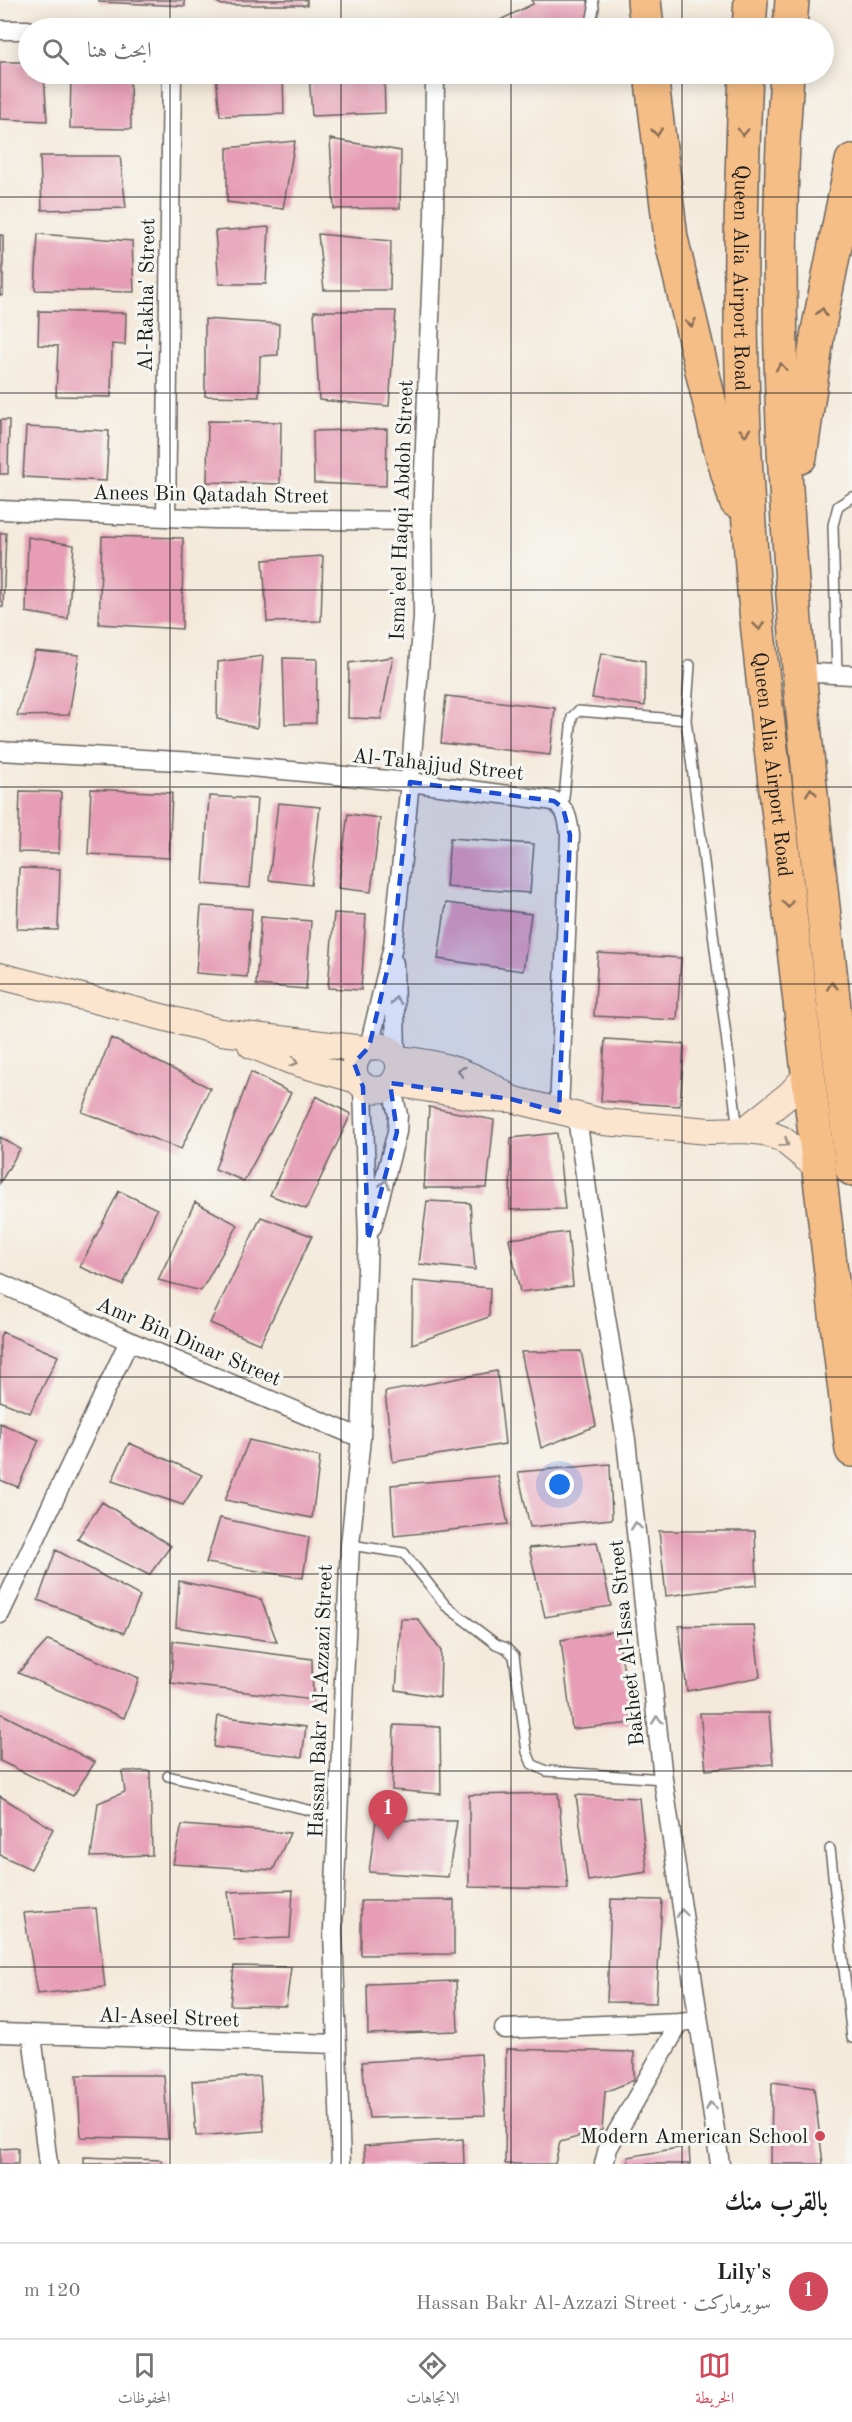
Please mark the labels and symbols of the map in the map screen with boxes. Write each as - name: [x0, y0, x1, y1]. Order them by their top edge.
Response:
- one-way arrow: [650, 127, 663, 136]
- one-way arrow: [737, 127, 750, 136]
- street label: Queen Alia Airport Road: [729, 164, 752, 392]
- street label: Al-Rakha' Street: [136, 218, 159, 372]
- one-way arrow: [815, 307, 828, 317]
- one-way arrow: [683, 318, 696, 328]
- one-way arrow: [775, 363, 788, 372]
- street label: Isma'eel Haqqi Abdoh Street: [387, 379, 418, 641]
- one-way arrow: [739, 427, 752, 436]
- street label: Anees Bin Qatadah Street: [93, 483, 329, 508]
- one-way arrow: [752, 622, 765, 631]
- street label: Queen Alia Airport Road: [748, 651, 795, 878]
- street label: Al-Tahajjud Street: [351, 746, 525, 785]
- one-way arrow: [805, 787, 818, 797]
- one-way arrow: [781, 899, 794, 908]
- one-way arrow: [826, 981, 839, 990]
- one-way arrow: [390, 996, 402, 1005]
- one-way arrow: [288, 1055, 299, 1067]
- one-way arrow: [456, 1065, 467, 1078]
- one-way arrow: [778, 1135, 789, 1146]
- one-way arrow: [378, 1179, 390, 1190]
- street label: Amr Bin Dinar Street: [93, 1294, 284, 1391]
- your location: [545, 1470, 574, 1499]
- one-way arrow: [630, 1522, 642, 1531]
- street label: Bakheet Al-Issa Street: [606, 1538, 649, 1747]
- street label: Hassan Bakr Al-Azzazi Street: [306, 1564, 337, 1838]
- one-way arrow: [651, 1715, 663, 1725]
- pin: 1: [368, 1790, 408, 1840]
- one-way arrow: [677, 1909, 689, 1918]
- street label: Al-Aseel Street: [98, 2006, 240, 2031]
- one-way arrow: [705, 2102, 717, 2111]
- place label: Modern American School: [580, 2127, 808, 2148]
- marker: Modern American School: [813, 2129, 827, 2143]

